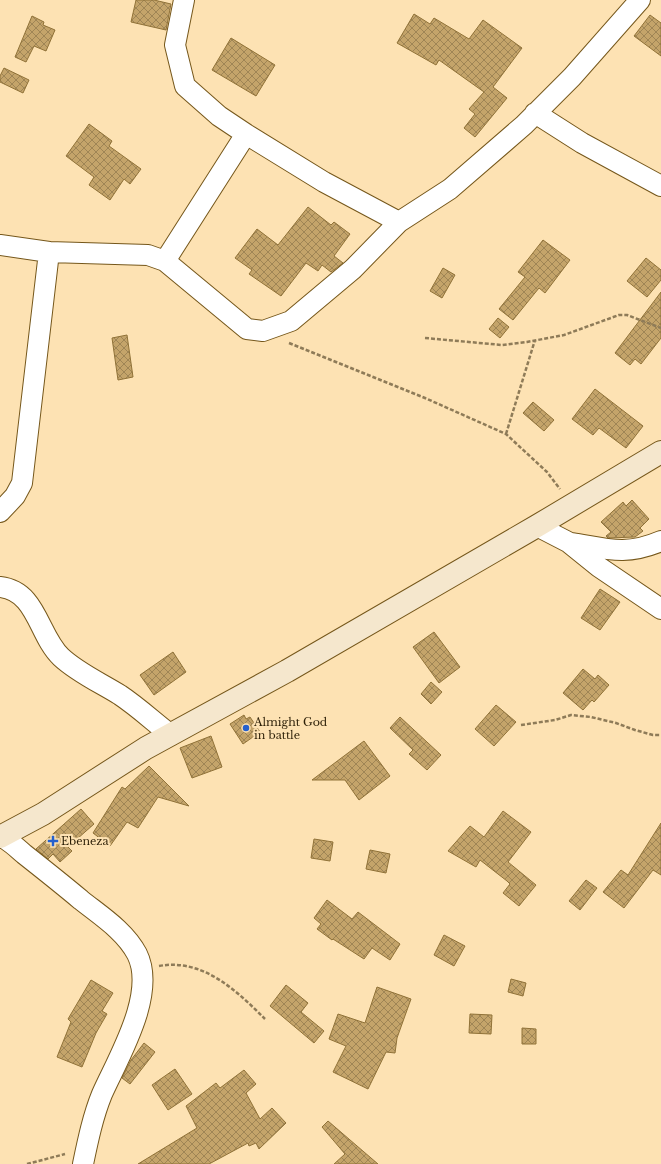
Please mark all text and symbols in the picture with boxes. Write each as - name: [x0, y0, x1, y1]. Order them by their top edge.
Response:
- place label: Almight God in battle: [253, 715, 328, 742]
- marker: Almight God in battle: [241, 723, 251, 733]
- place label: Ebeneza: [61, 834, 109, 848]
- marker: Ebeneza: [48, 836, 58, 846]

